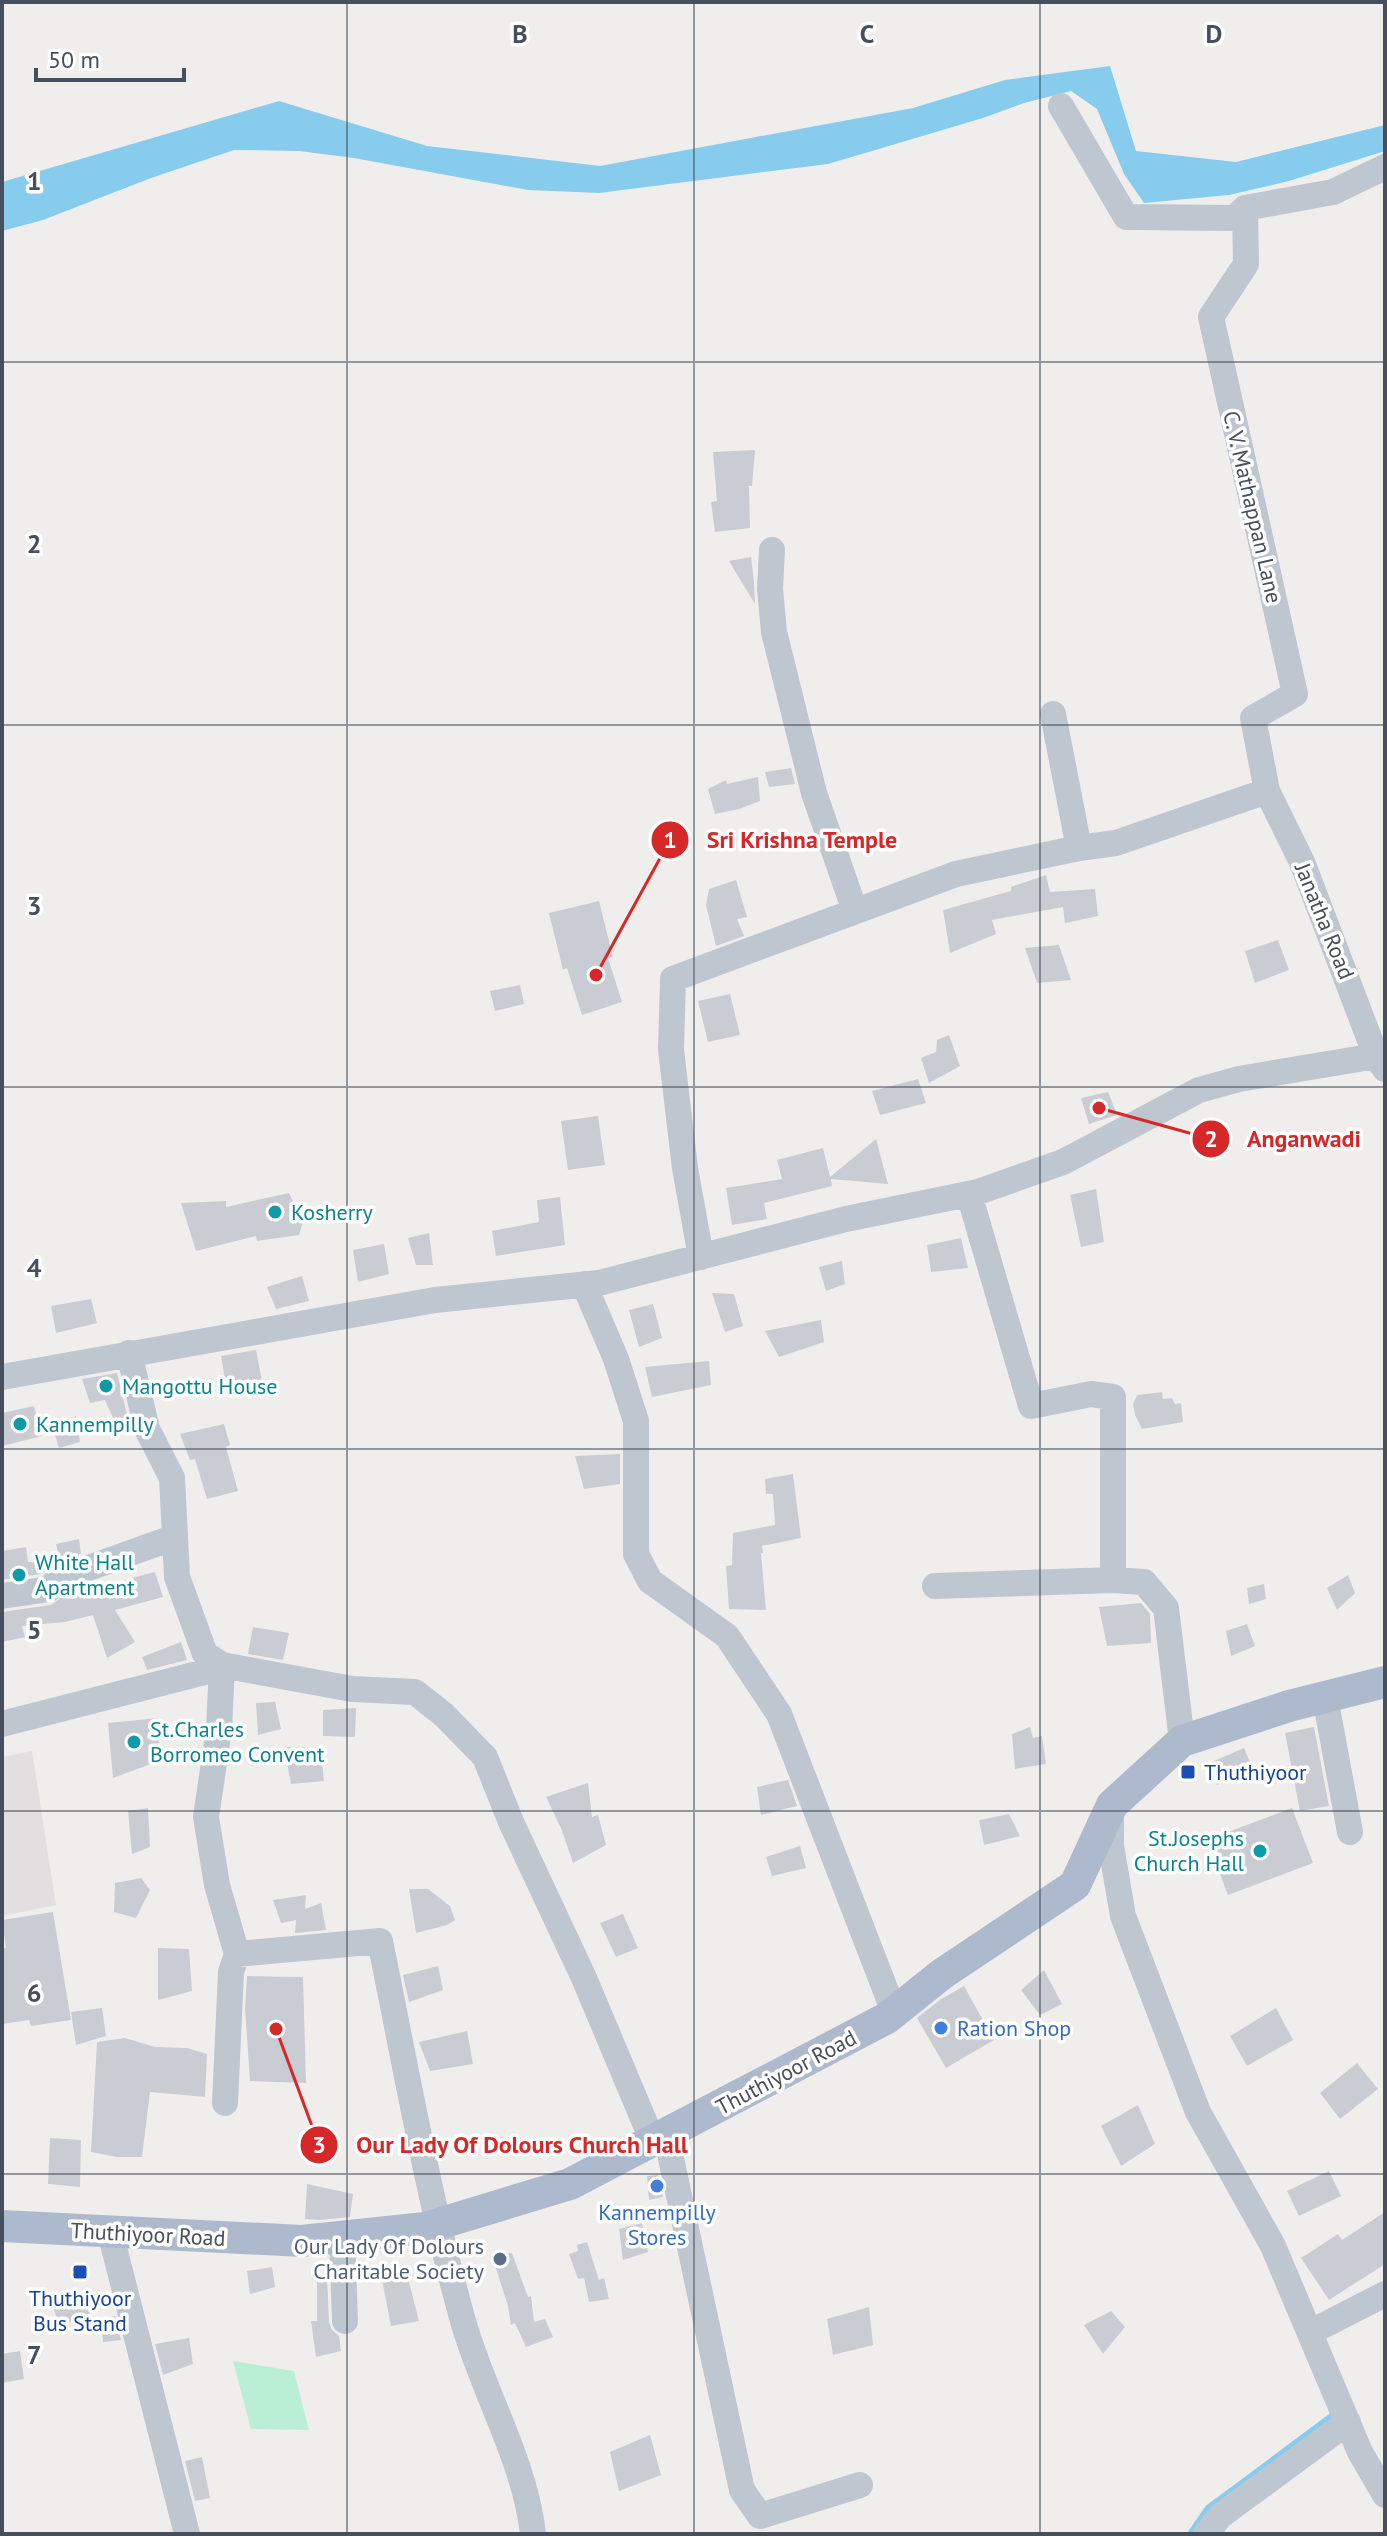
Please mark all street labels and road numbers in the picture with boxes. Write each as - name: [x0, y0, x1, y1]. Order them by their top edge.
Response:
- street label: C. V. Mathappan Lane: [1217, 408, 1289, 606]
- street label: Janatha Road: [1289, 858, 1361, 983]
- street label: Thuthiyoor Road: [711, 2023, 861, 2121]
- street label: Thuthiyoor Road: [70, 2216, 226, 2252]

